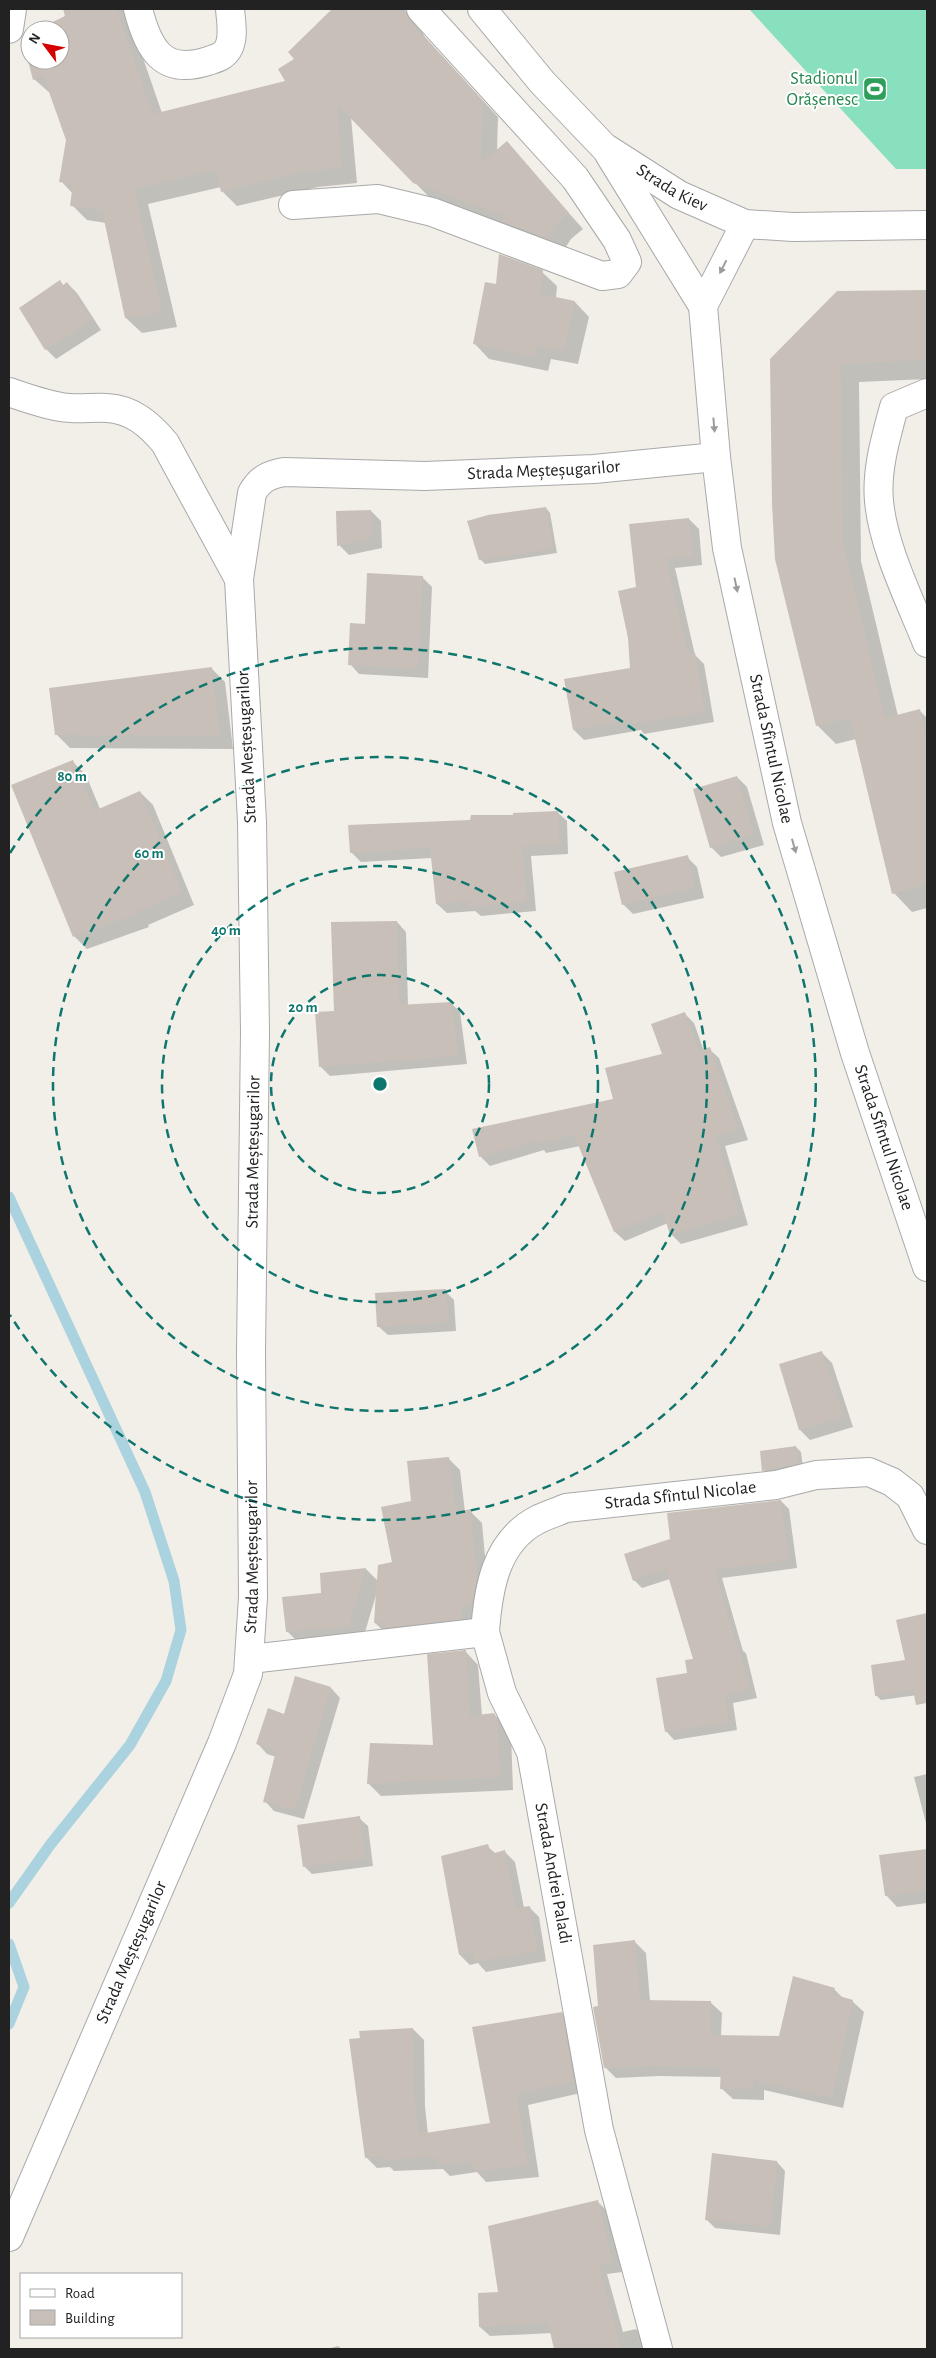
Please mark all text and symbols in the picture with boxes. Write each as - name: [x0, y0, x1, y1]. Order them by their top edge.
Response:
- north arrow: [20, 20, 70, 70]
- text: N: [26, 31, 43, 46]
- place label: Stadionul Orășenesc: [786, 70, 858, 110]
- sports icon: Stadionul Orășenesc: [862, 76, 888, 102]
- street label: Strada Kiev: [633, 161, 711, 216]
- one-way arrow: [719, 260, 727, 274]
- one-way arrow: [710, 417, 718, 433]
- street label: Strada Meșteșugarilor: [467, 457, 621, 483]
- one-way arrow: [732, 578, 740, 594]
- street label: Strada Meșteșugarilor: [234, 670, 261, 824]
- street label: Strada Sfîntul Nicolae: [746, 673, 796, 825]
- text: 80 m: [57, 769, 87, 784]
- one-way arrow: [790, 839, 798, 854]
- text: 60 m: [134, 846, 164, 861]
- text: 40 m: [211, 923, 241, 938]
- text: 20 m: [288, 1000, 318, 1015]
- street label: Strada Sfîntul Nicolae: [851, 1063, 916, 1213]
- street label: Strada Meșteșugarilor: [244, 1075, 264, 1229]
- centre of rings: [371, 1075, 389, 1093]
- street label: Strada Sfîntul Nicolae: [604, 1478, 757, 1513]
- street label: Strada Meșteșugarilor: [242, 1480, 263, 1634]
- street label: Strada Andrei Paladi: [531, 1802, 574, 1945]
- street label: Strada Meșteșugarilor: [93, 1878, 170, 2026]
- legend: [20, 2273, 182, 2338]
- text: Road: [65, 2286, 95, 2301]
- text: Building: [65, 2311, 115, 2326]

